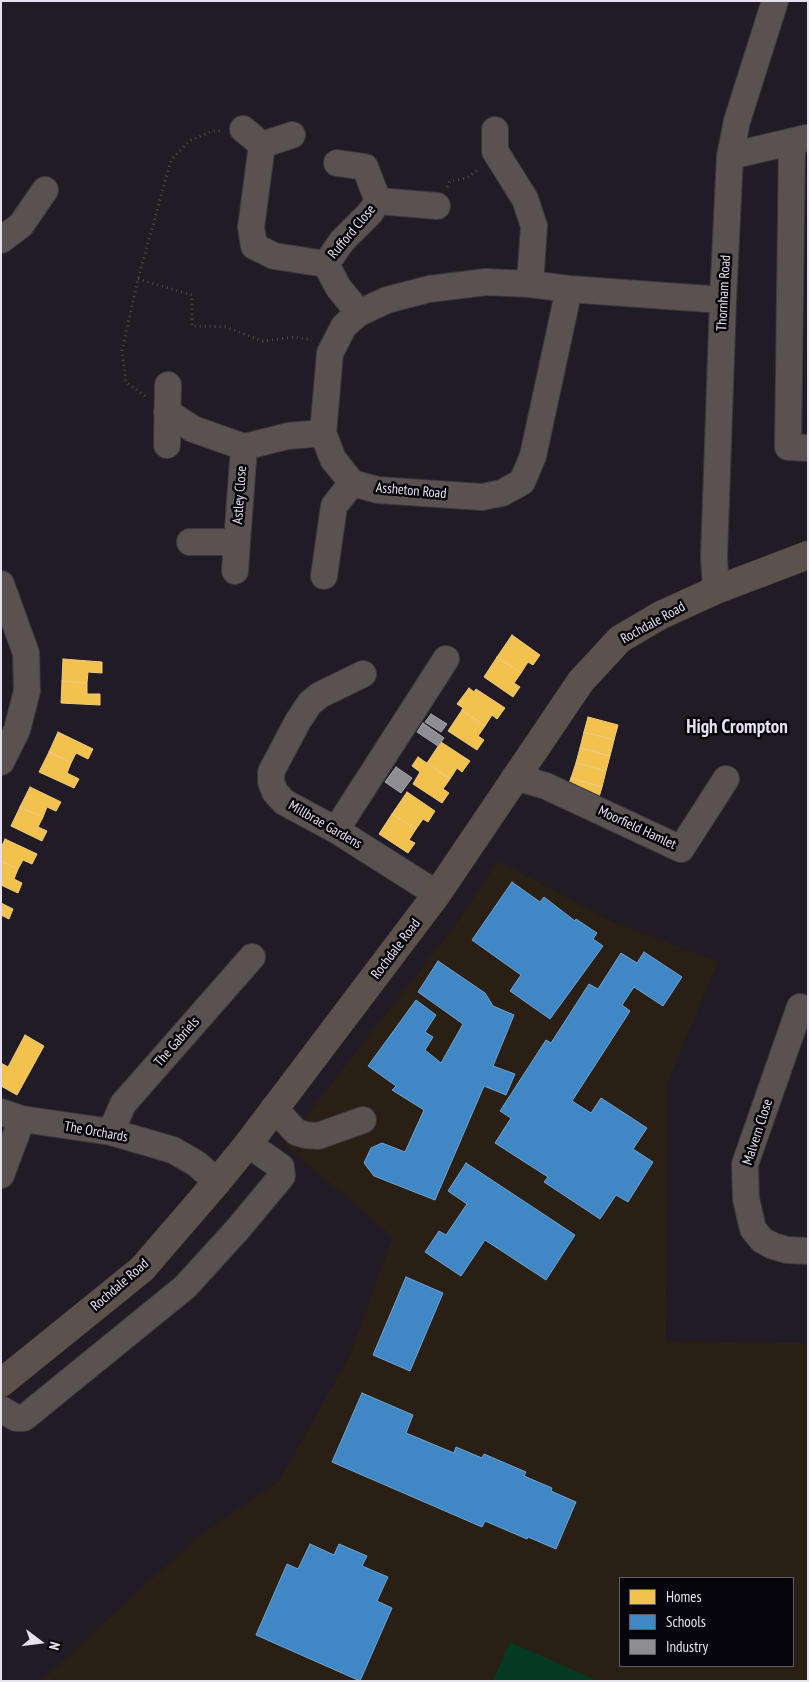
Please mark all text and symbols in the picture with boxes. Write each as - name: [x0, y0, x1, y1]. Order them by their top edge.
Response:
- street label: Rufford Close: [325, 202, 379, 262]
- street label: Thornham Road: [714, 255, 734, 331]
- street label: Astley Close: [230, 465, 250, 525]
- street label: Assheton Road: [375, 480, 447, 502]
- street label: Rochdale Road: [618, 598, 688, 648]
- district label: High Crompton: [686, 717, 788, 739]
- street label: Millbrae Gardens: [285, 797, 365, 853]
- street label: Moorfield Hamlet: [595, 803, 679, 853]
- street label: Rochdale Road: [368, 916, 424, 982]
- street label: The Gabriels: [151, 1014, 203, 1070]
- street label: Malvern Close: [739, 1097, 777, 1167]
- street label: The Orchards: [63, 1118, 129, 1146]
- street label: Rochdale Road: [88, 1255, 152, 1315]
- legend: [619, 1577, 794, 1667]
- text: Homes: [666, 1587, 702, 1606]
- text: Schools: [666, 1612, 706, 1631]
- north arrow: [15, 1617, 65, 1667]
- text: Industry: [666, 1637, 708, 1656]
- text: N: [45, 1640, 64, 1652]

